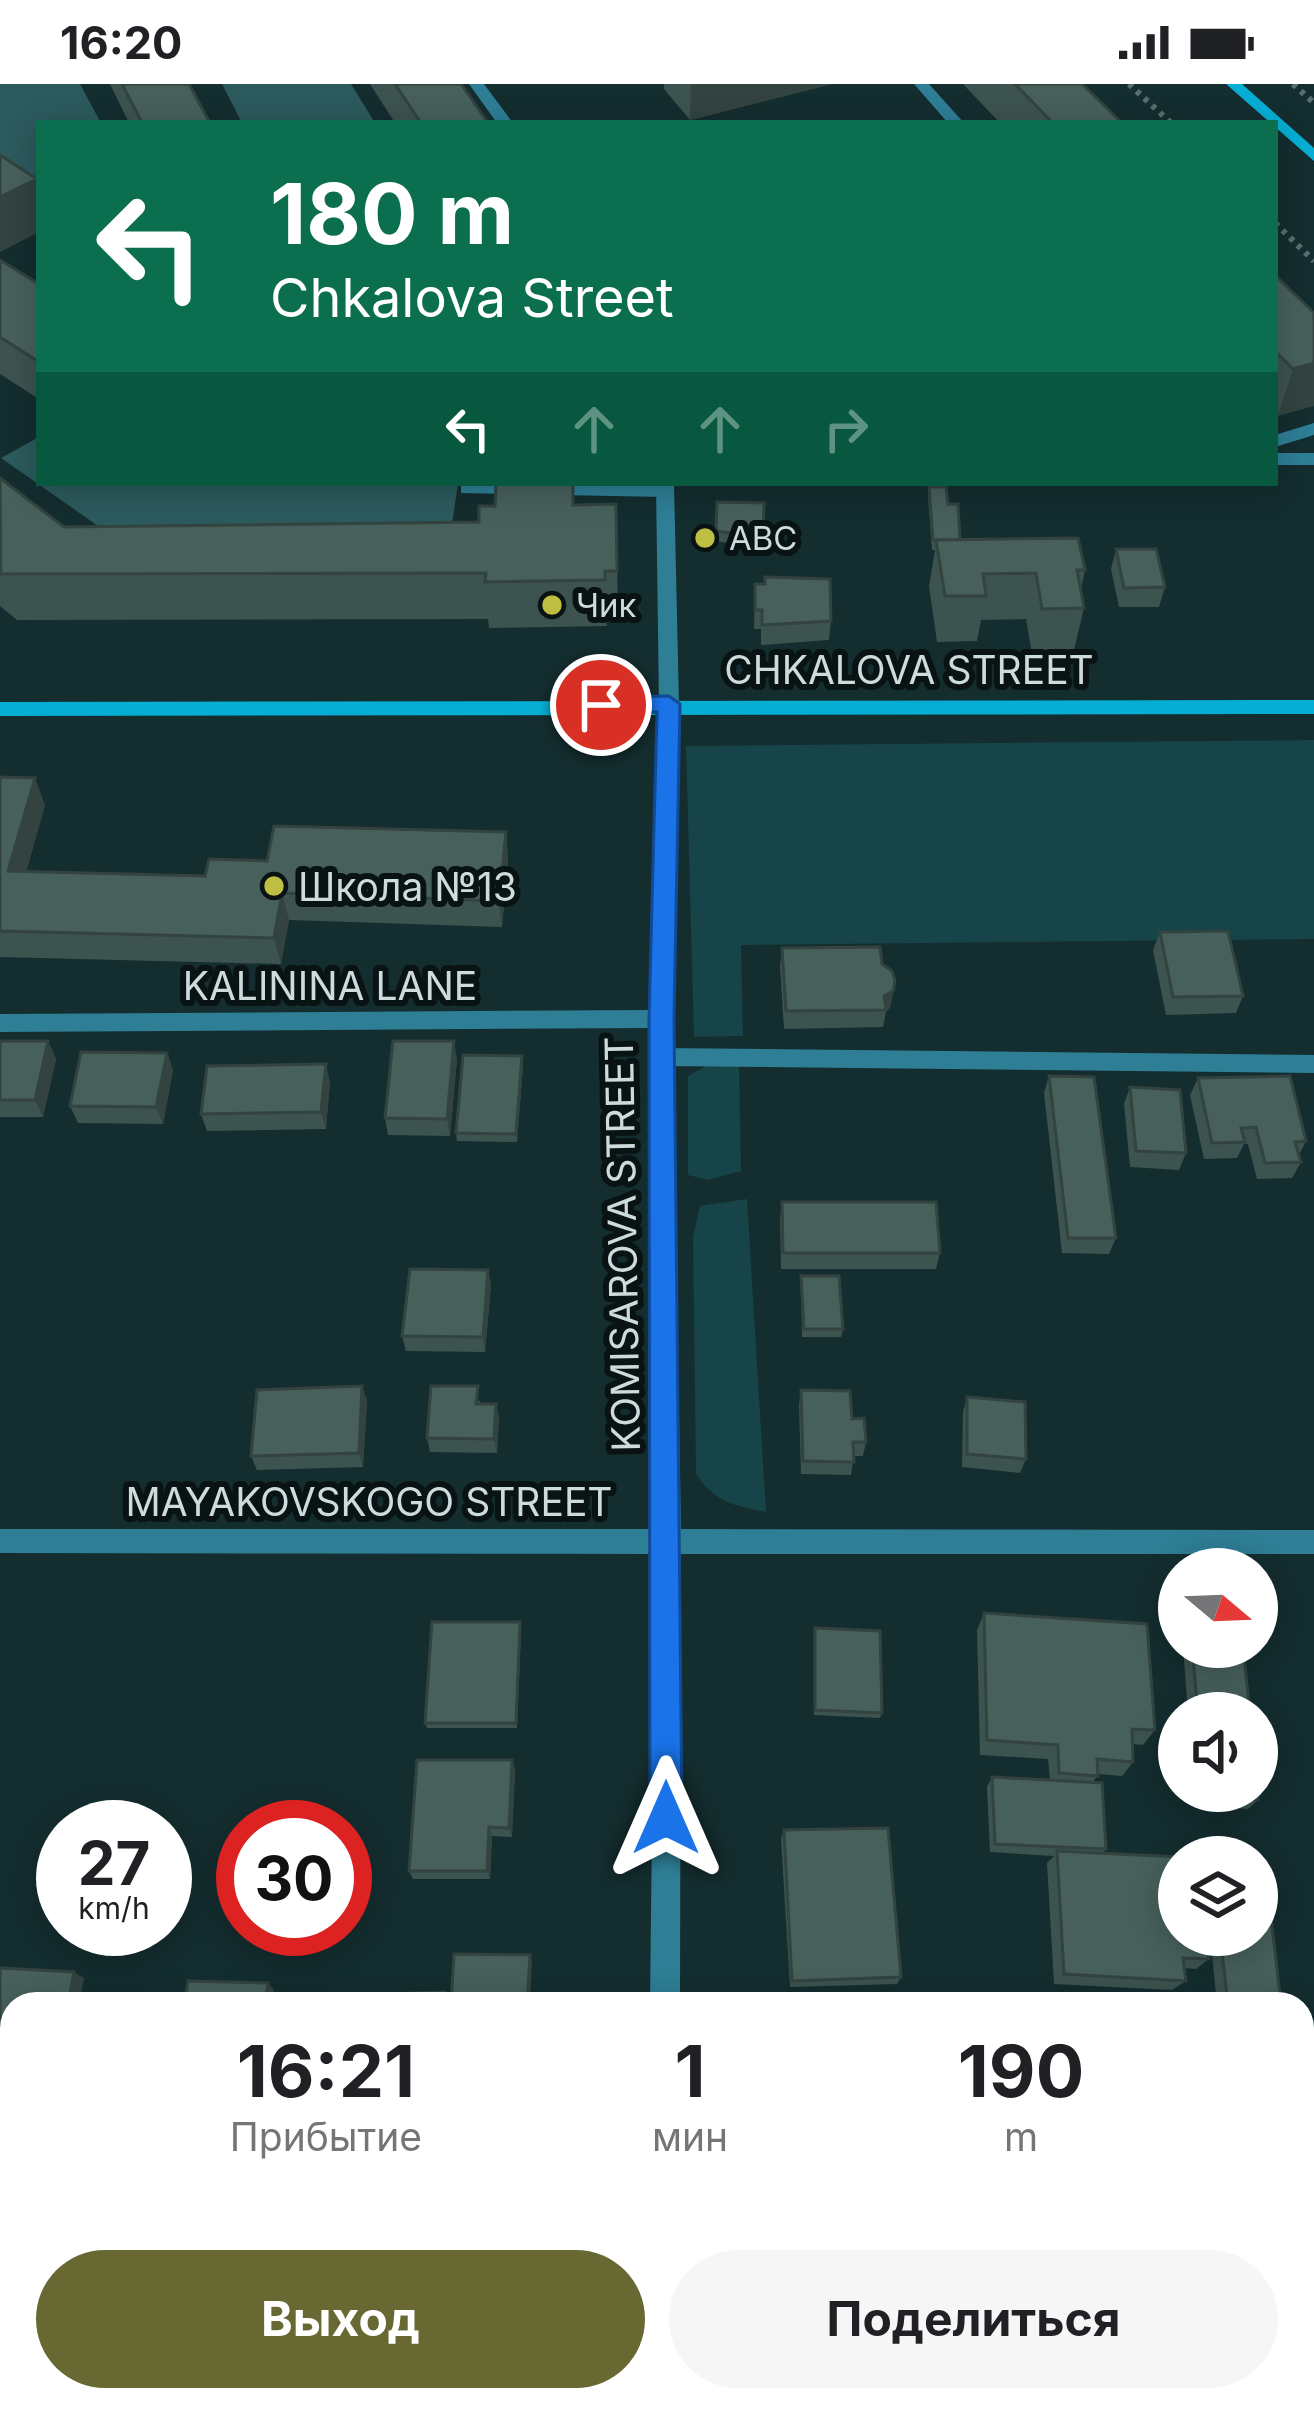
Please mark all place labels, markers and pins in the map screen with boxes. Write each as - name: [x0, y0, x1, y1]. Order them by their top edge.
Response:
- place label: ABC: [729, 518, 797, 558]
- marker: ABC: [692, 525, 718, 551]
- place label: Чик: [576, 585, 637, 625]
- marker: Чик: [539, 592, 565, 618]
- pin: [550, 654, 652, 756]
- place label: Школа №13: [298, 863, 517, 910]
- marker: Школа №13: [261, 873, 287, 899]

